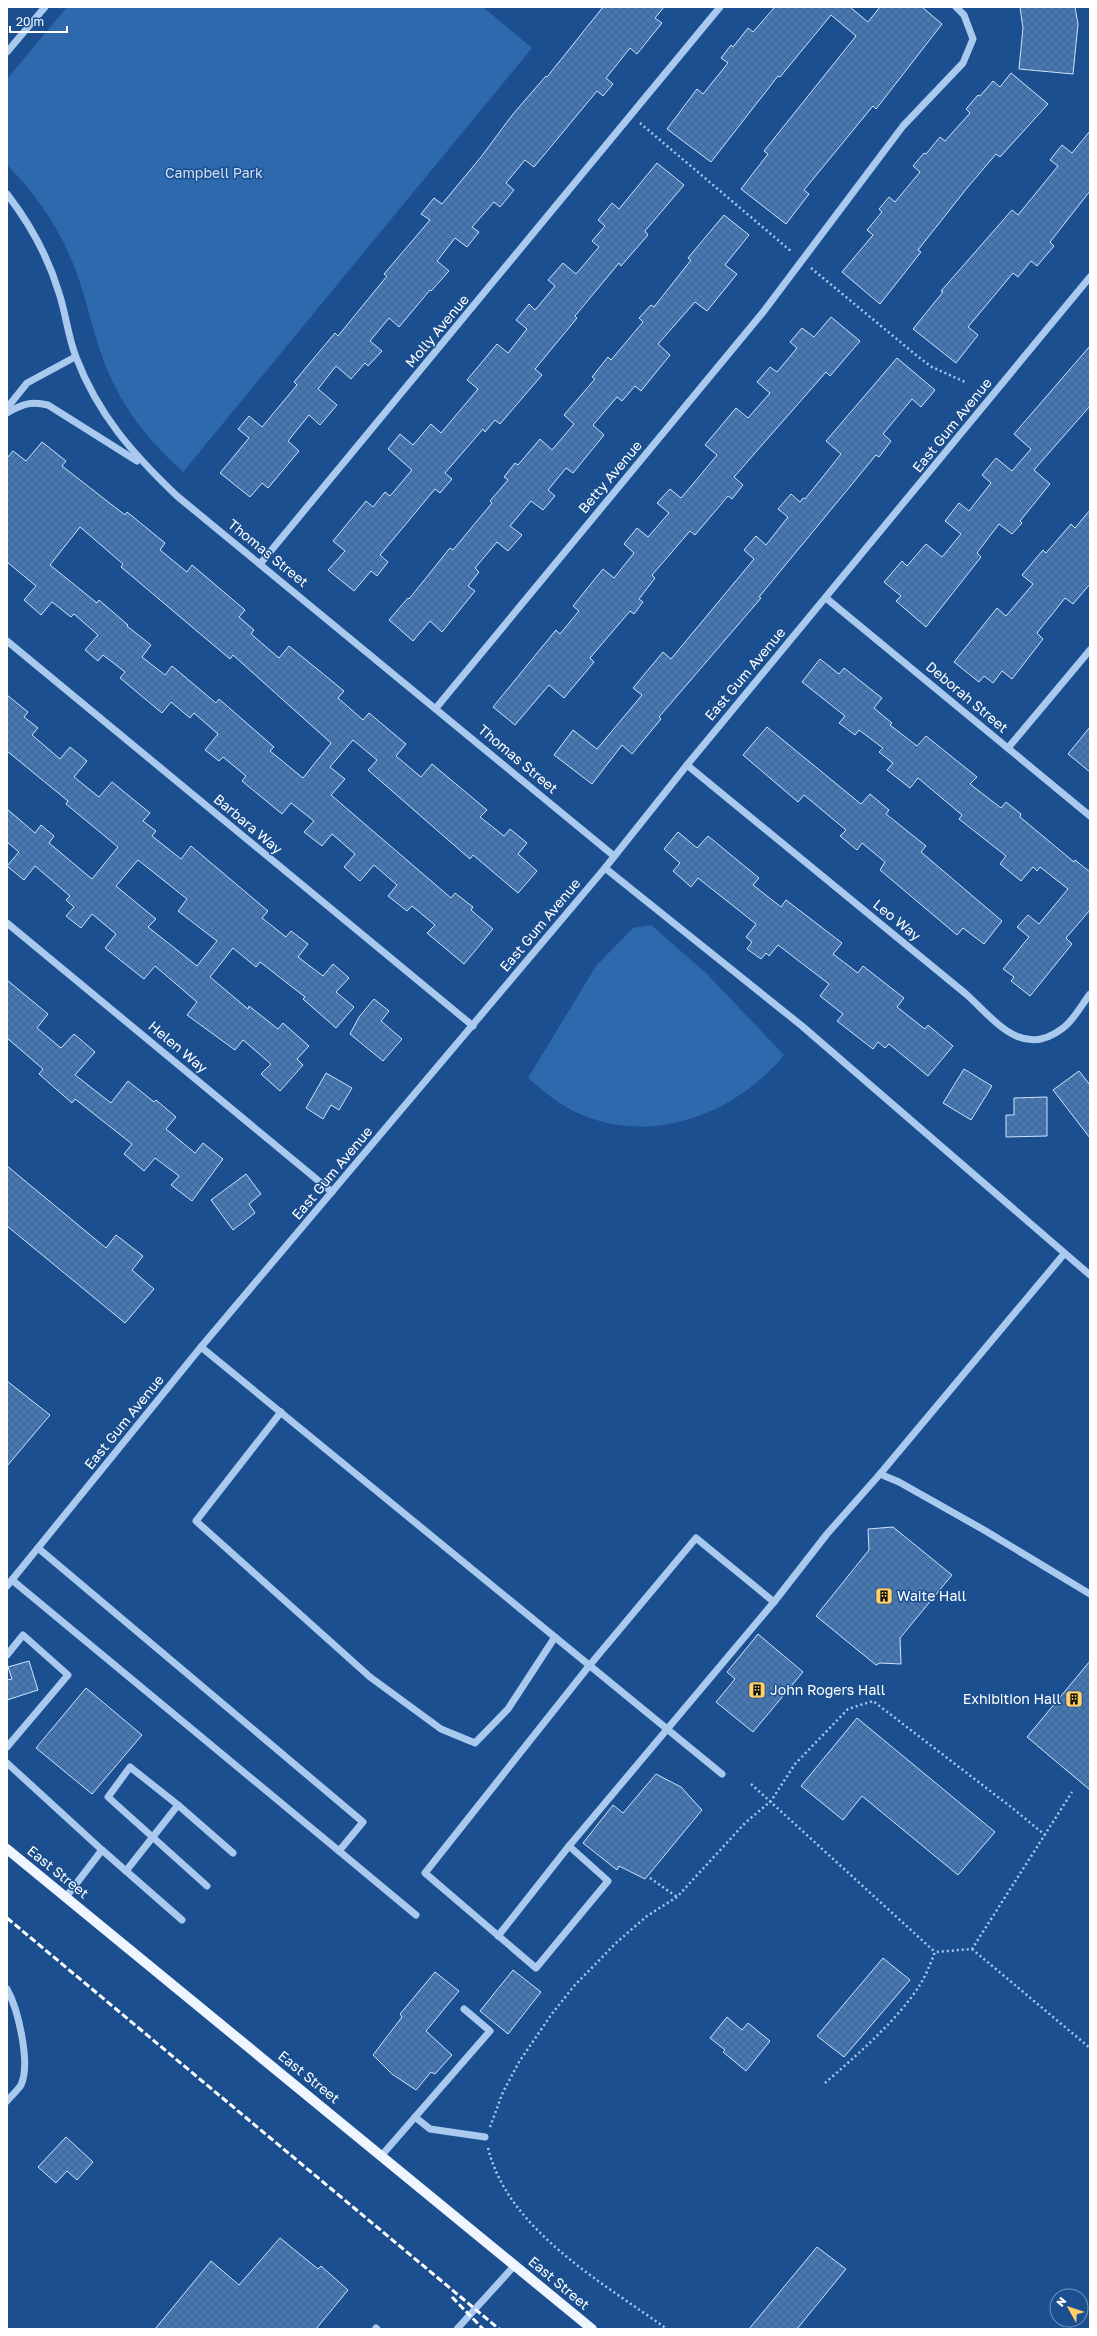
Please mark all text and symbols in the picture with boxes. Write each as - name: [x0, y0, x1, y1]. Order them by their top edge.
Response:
- scale bar: [10, 8, 67, 34]
- text: 20 m: [16, 14, 44, 29]
- park label: Campbell Park: [165, 164, 263, 181]
- street label: Molly Avenue: [401, 291, 472, 371]
- street label: East Gum Avenue: [908, 374, 995, 475]
- street label: Betty Avenue: [574, 437, 645, 516]
- street label: Thomas Street: [225, 515, 312, 590]
- street label: East Gum Avenue: [701, 624, 789, 724]
- street label: Deborah Street: [923, 657, 1012, 736]
- street label: Thomas Street: [475, 720, 561, 797]
- street label: Barbara Way: [211, 790, 286, 857]
- street label: East Gum Avenue: [496, 875, 584, 975]
- street label: Leo Way: [870, 895, 925, 944]
- street label: Helen Way: [145, 1017, 211, 1076]
- street label: East Gum Avenue: [288, 1123, 376, 1223]
- street label: East Gum Avenue: [80, 1371, 167, 1472]
- building icon: Waite Hall: [874, 1586, 894, 1606]
- place label: Waite Hall: [897, 1587, 966, 1604]
- building icon: John Rogers Hall: [747, 1680, 767, 1700]
- place label: John Rogers Hall: [770, 1681, 885, 1698]
- building icon: Exhibition Hall: [1064, 1689, 1084, 1709]
- place label: Exhibition Hall: [963, 1690, 1061, 1707]
- street label: East Street: [24, 1842, 93, 1902]
- street label: East Street: [275, 2047, 344, 2107]
- street label: East Street: [525, 2252, 593, 2313]
- north arrow: [1049, 2288, 1089, 2328]
- text: N: [1053, 2294, 1069, 2309]

